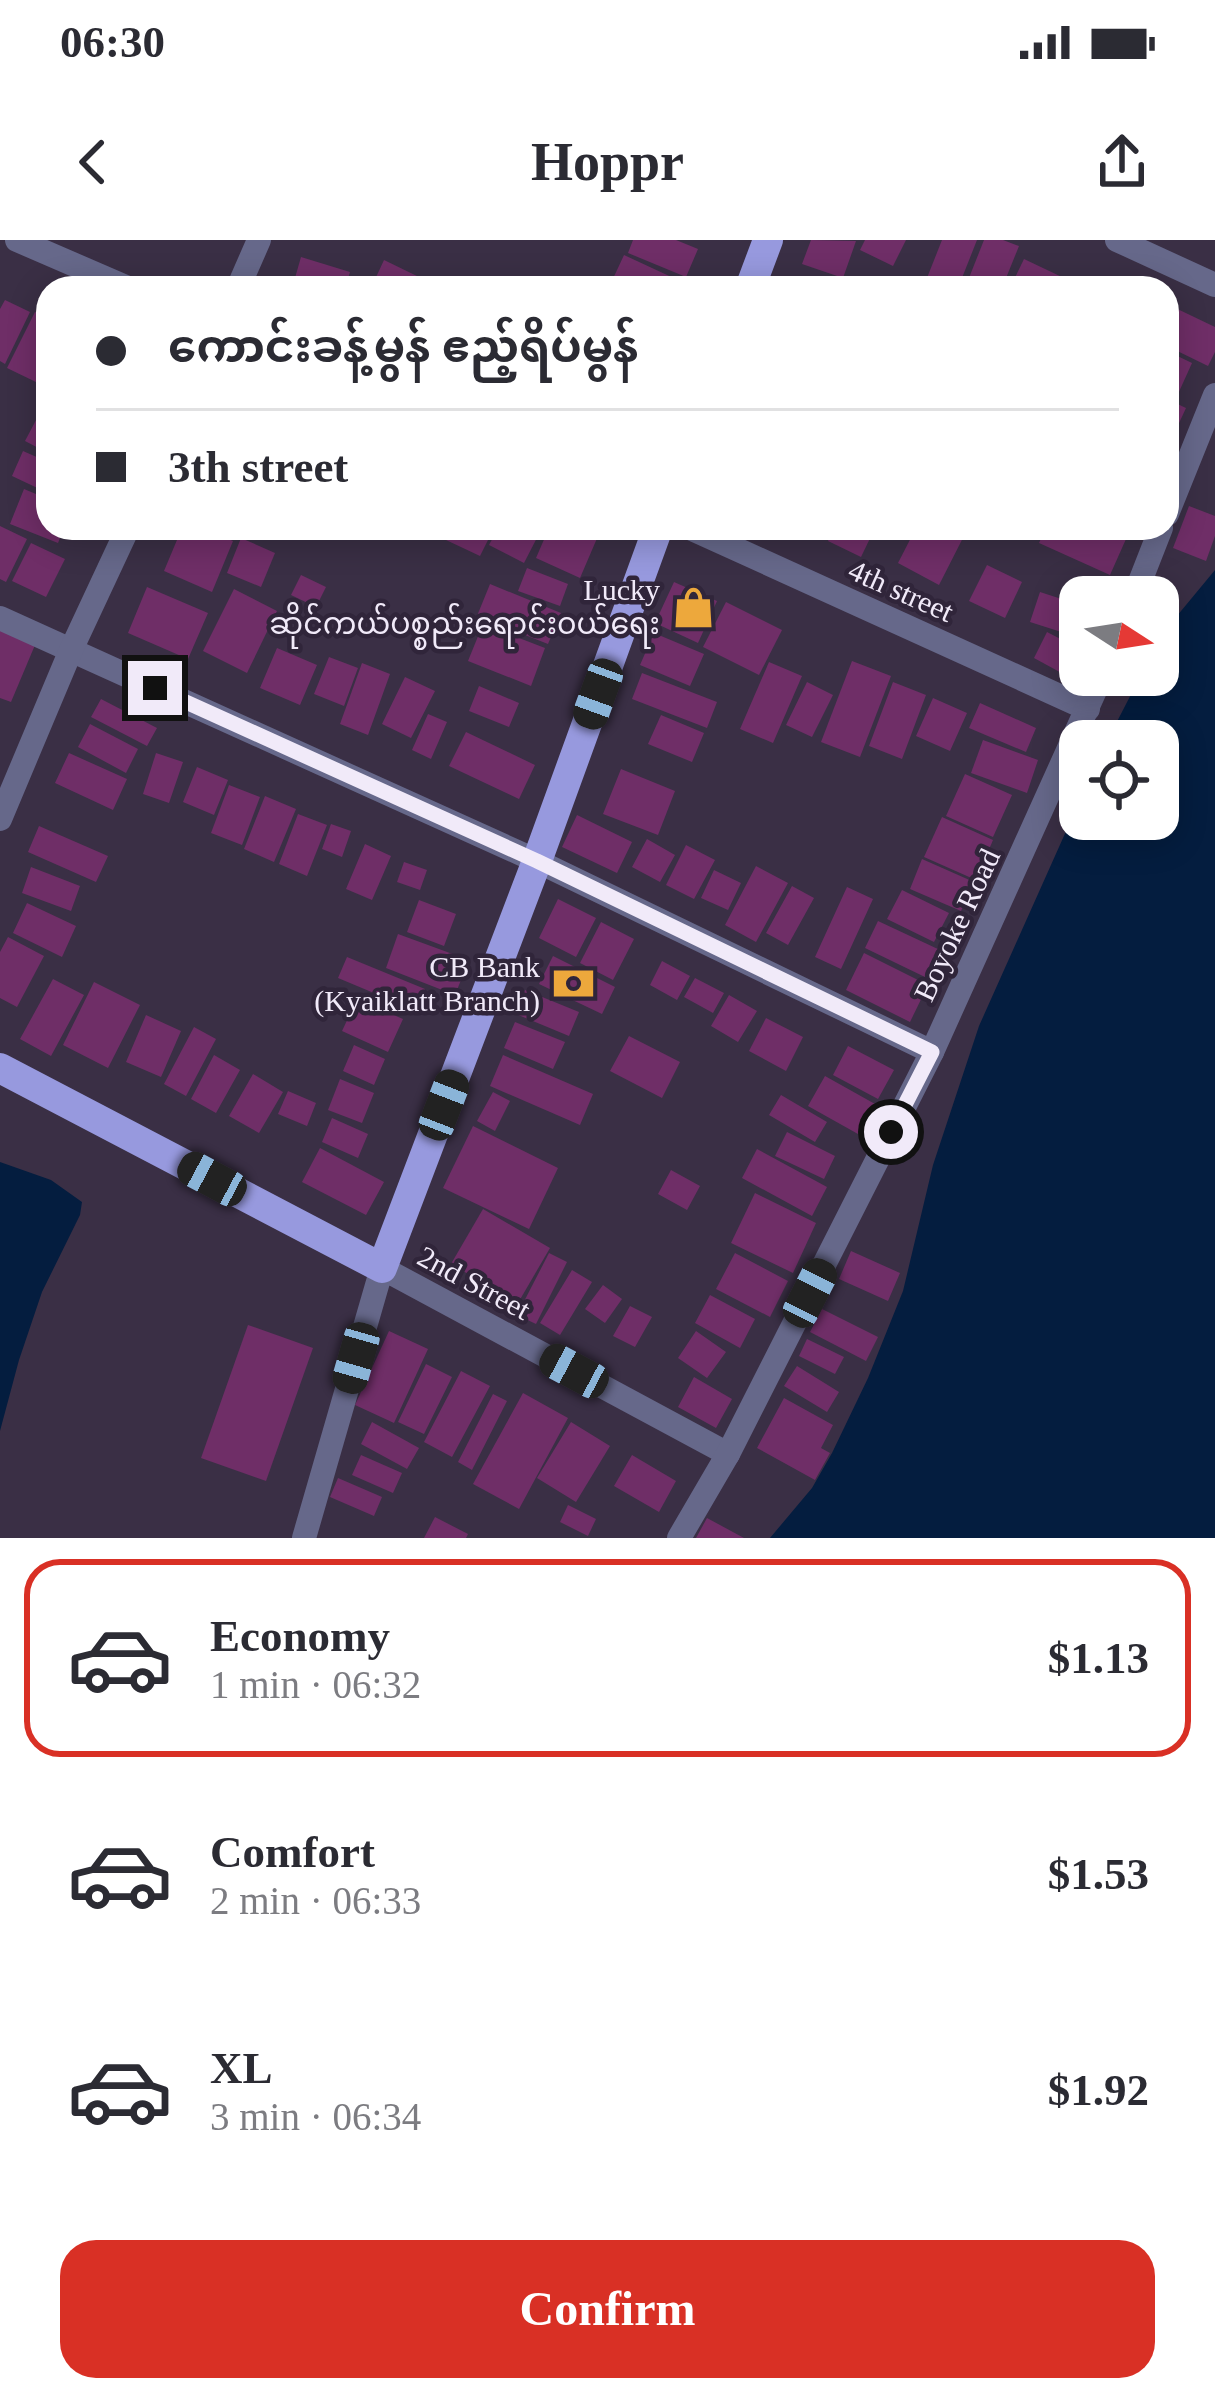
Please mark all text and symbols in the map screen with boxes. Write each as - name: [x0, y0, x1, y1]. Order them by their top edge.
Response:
- text: 06:30: [60, 17, 165, 67]
- icon: back: [60, 129, 126, 195]
- icon: share: [1089, 129, 1155, 195]
- text: Hoppr: [531, 132, 684, 192]
- text: ကောင်းခန့်မွန် ဧည့်ရိပ်မွန်: [168, 322, 638, 372]
- text: 3th street: [168, 442, 348, 492]
- street label: 4th street: [844, 553, 959, 628]
- place label: Lucky ဆိုင်ကယ်ပစ္စည်းရောင်း၀ယ်ရေး: [269, 573, 660, 650]
- north arrow: [1059, 576, 1179, 696]
- map controls: [1059, 576, 1179, 840]
- shop icon: Lucky ဆိုင်ကယ်ပစ္စည်းရောင်း၀ယ်ရေး: [671, 584, 717, 630]
- car: [569, 654, 627, 734]
- route end: [128, 661, 182, 715]
- button: locate: [1059, 720, 1179, 840]
- street label: Boyoke Road: [907, 843, 1006, 1006]
- place label: CB Bank (Kyaiklatt Branch): [314, 950, 540, 1018]
- bank icon: CB Bank (Kyaiklatt Branch): [551, 961, 597, 1007]
- car: [414, 1065, 474, 1145]
- route start: [864, 1105, 918, 1159]
- car: [172, 1146, 252, 1212]
- street label: 2nd Street: [412, 1239, 537, 1326]
- car: [778, 1253, 842, 1333]
- car: [329, 1318, 383, 1398]
- car: [534, 1338, 614, 1404]
- icon: car: [66, 1604, 174, 1712]
- text: Economy: [210, 1611, 390, 1661]
- text: $1.13: [1048, 1633, 1149, 1683]
- text: 1 min · 06:32: [210, 1663, 421, 1706]
- icon: car: [66, 1820, 174, 1928]
- text: Comfort: [210, 1827, 375, 1877]
- text: $1.53: [1048, 1849, 1149, 1899]
- text: 2 min · 06:33: [210, 1879, 421, 1922]
- icon: car: [66, 2036, 174, 2144]
- text: XL: [210, 2043, 273, 2093]
- text: $1.92: [1048, 2065, 1149, 2115]
- text: 3 min · 06:34: [210, 2095, 421, 2138]
- button: Confirm: [60, 2240, 1155, 2378]

